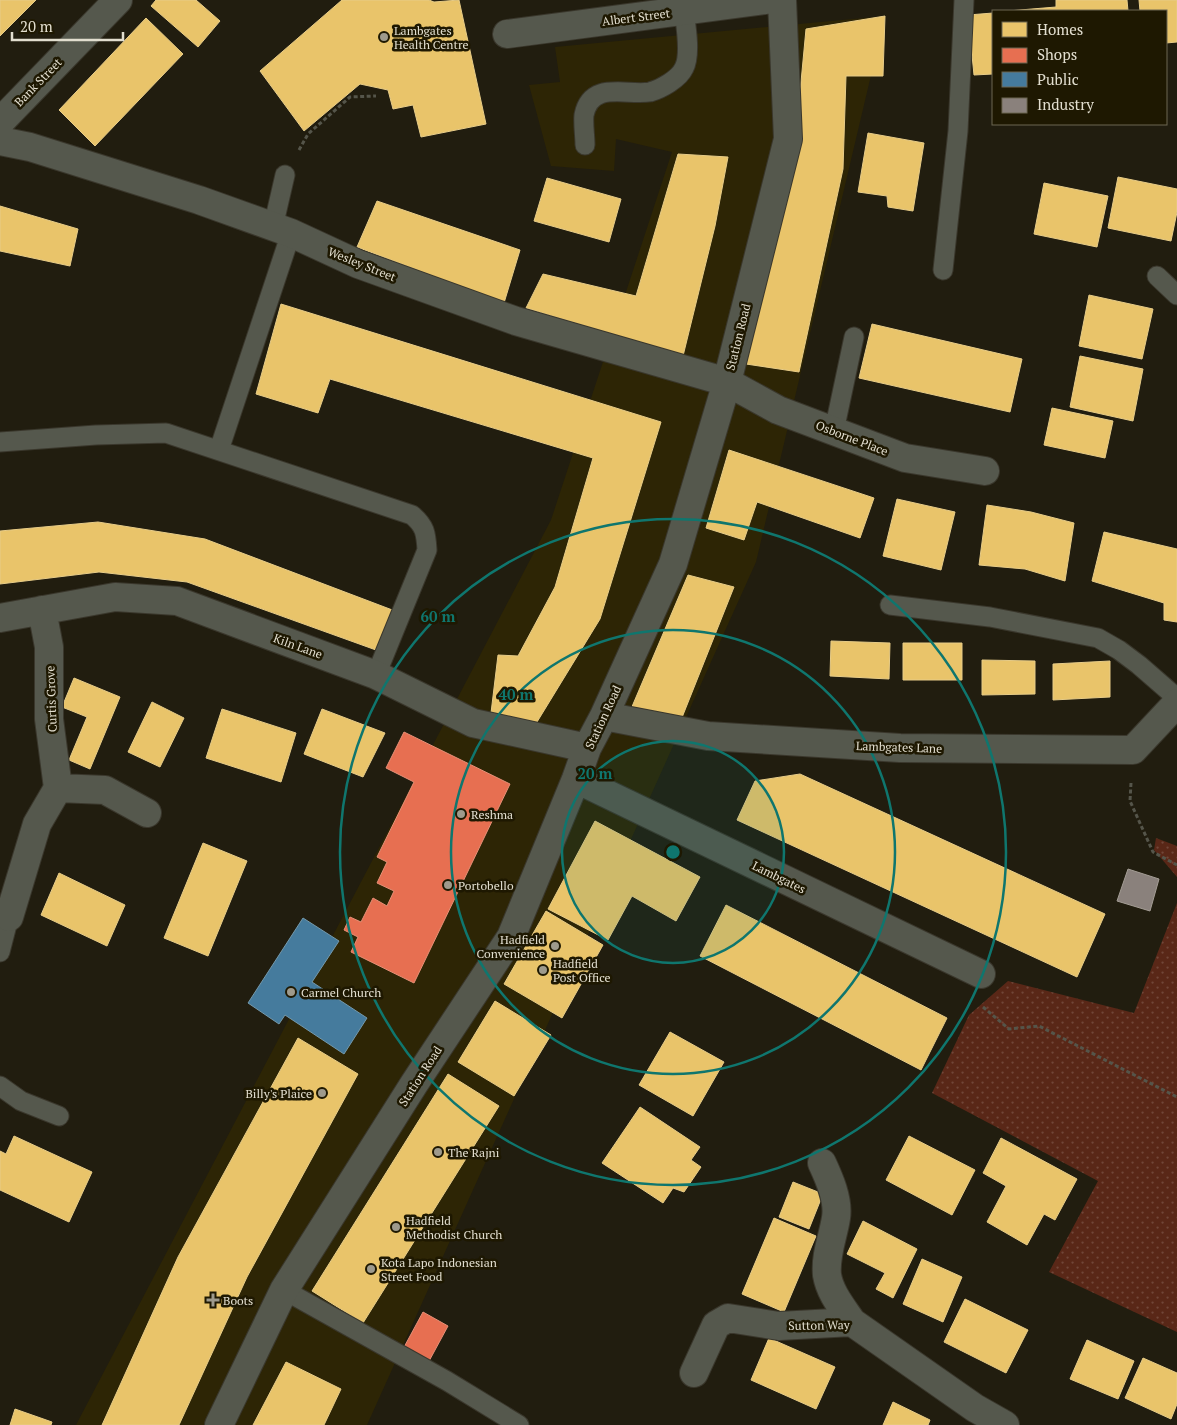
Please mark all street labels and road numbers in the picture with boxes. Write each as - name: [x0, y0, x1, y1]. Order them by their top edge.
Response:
- street label: Albert Street: [601, 5, 671, 29]
- street label: Bank Street: [11, 54, 65, 109]
- street label: Wesley Street: [326, 244, 399, 285]
- street label: Station Road: [722, 302, 754, 372]
- street label: Osborne Place: [814, 417, 890, 459]
- street label: Kiln Lane: [272, 630, 324, 662]
- street label: Curtis Grove: [42, 665, 60, 733]
- street label: Station Road: [582, 683, 624, 751]
- street label: Lambgates Lane: [856, 738, 942, 756]
- street label: Lambgates: [750, 858, 808, 896]
- street label: Station Road: [395, 1043, 445, 1109]
- street label: Sutton Way: [788, 1317, 851, 1333]

